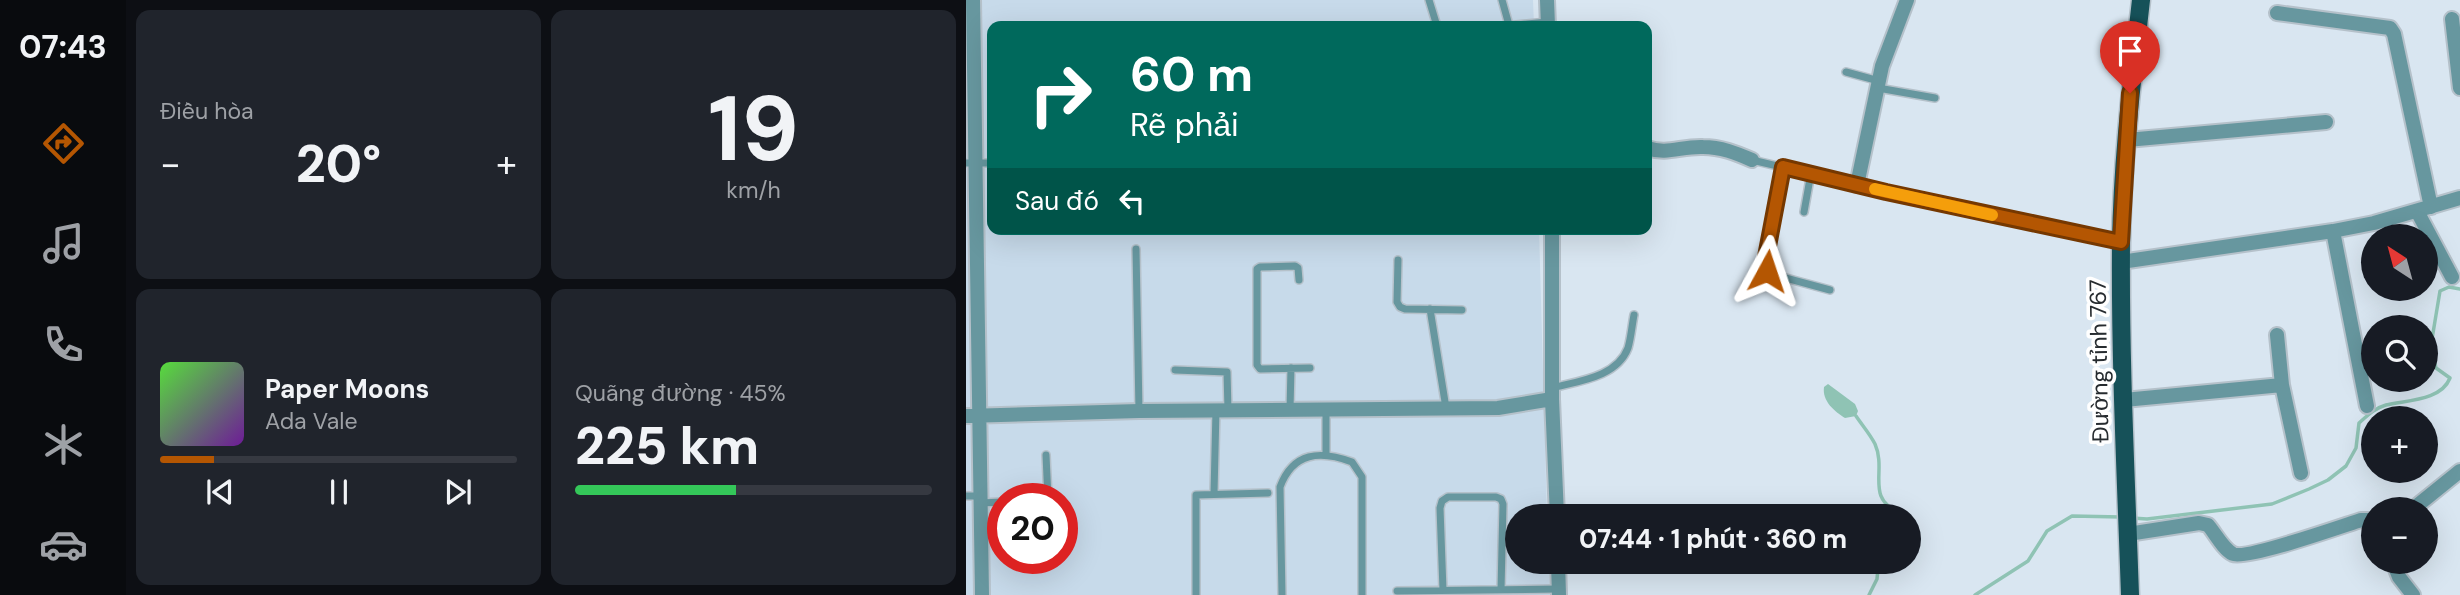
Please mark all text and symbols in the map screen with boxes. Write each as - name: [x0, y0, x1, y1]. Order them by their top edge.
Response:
- pin: [2100, 21, 2160, 93]
- text: 07:43: [19, 26, 107, 68]
- icon: arrive: [2111, 32, 2149, 70]
- text: 60 m: [1130, 42, 1253, 106]
- icon: right: [1015, 49, 1106, 140]
- text: 19: [708, 70, 799, 188]
- text: Điều hòa: [160, 96, 254, 126]
- text: Rẽ phải: [1130, 104, 1239, 146]
- icon: directions: [39, 119, 88, 168]
- text: 20°: [296, 130, 381, 198]
- text: −: [160, 139, 181, 189]
- text: +: [496, 139, 517, 189]
- text: km/h: [726, 175, 781, 205]
- icon: left: [1113, 182, 1151, 220]
- text: Sau đó: [1015, 184, 1099, 218]
- icon: music: [39, 219, 88, 268]
- north arrow: [2361, 224, 2438, 301]
- map controls: [2361, 224, 2438, 574]
- position arrow: [1730, 234, 1804, 308]
- street label: Đường tỉnh 767: [2083, 279, 2115, 443]
- button: search: [2361, 315, 2438, 392]
- icon: phone: [39, 320, 88, 369]
- text: Paper Moons: [265, 372, 429, 406]
- text: Quãng đường · 45%: [575, 378, 786, 408]
- text: Ada Vale: [265, 406, 358, 436]
- button: +: [2361, 406, 2438, 483]
- text: 225 km: [575, 412, 759, 480]
- icon: climate: [39, 420, 88, 469]
- icon: previous: [201, 473, 239, 511]
- icon: pause: [320, 473, 358, 511]
- icon: next: [439, 473, 477, 511]
- speed limit sign: 20: [987, 483, 1078, 574]
- button: −: [2361, 497, 2438, 574]
- icon: car: [39, 520, 88, 569]
- text: 07:44 · 1 phút · 360 m: [1579, 522, 1847, 556]

